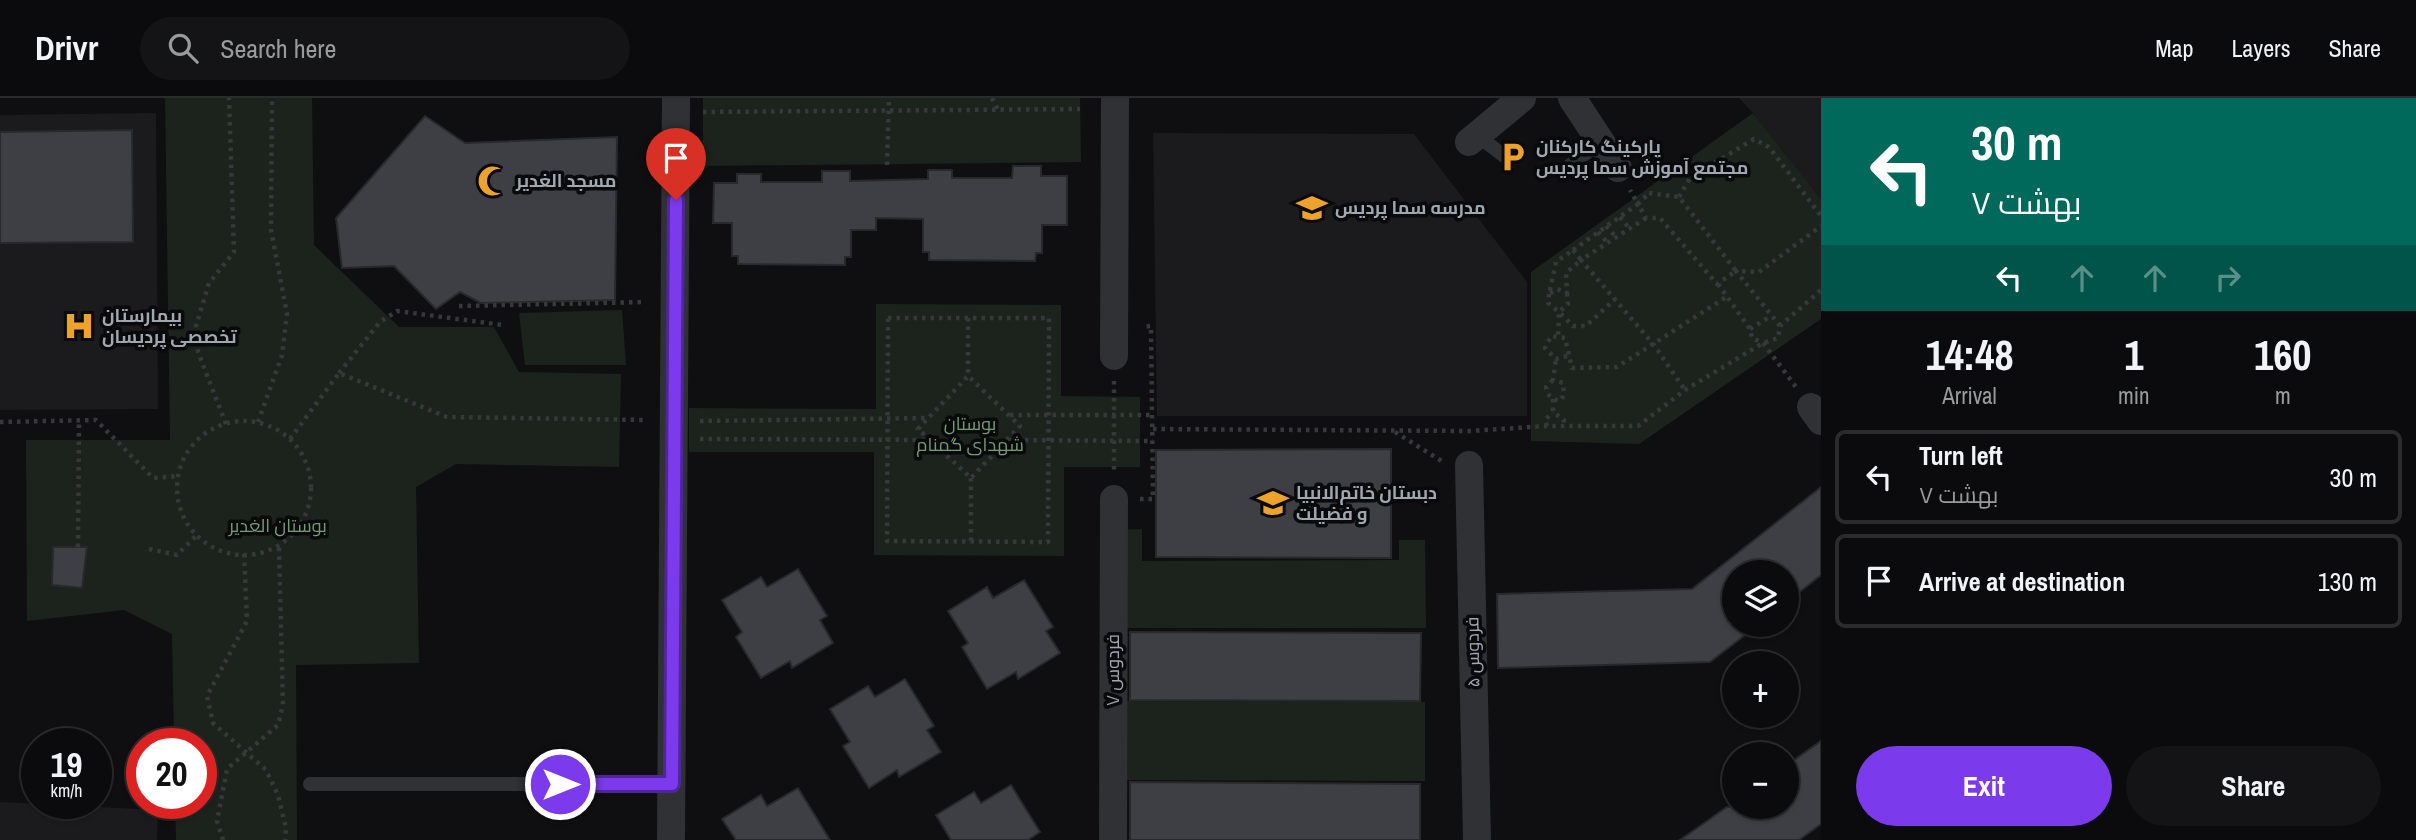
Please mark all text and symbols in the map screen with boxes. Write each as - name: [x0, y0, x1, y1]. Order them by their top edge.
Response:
- search box: [140, 17, 630, 80]
- text: Drivr: [35, 26, 98, 70]
- icon: search: [164, 29, 202, 67]
- text: Search here: [220, 31, 336, 66]
- text: Map: [2155, 32, 2193, 64]
- text: Layers: [2231, 32, 2290, 64]
- text: Share: [2328, 32, 2381, 64]
- text: 30 m: [1971, 109, 2063, 175]
- icon: left: [1856, 126, 1947, 217]
- pin: [646, 128, 706, 200]
- place label: پارکینگ کارکنان مجتمع آموزش سما پردیس: [1536, 134, 1748, 180]
- icon: arrive: [657, 139, 695, 177]
- parking icon: پارکینگ کارکنان مجتمع آموزش سما پردیس: [1496, 140, 1530, 174]
- mosque icon: مسجد الغدیر: [476, 164, 510, 198]
- place label: مسجد الغدیر: [515, 168, 617, 193]
- text: بهشت ۷: [1971, 181, 2082, 224]
- school or university icon: مدرسه سما پردیس: [1295, 191, 1329, 225]
- place label: مدرسه سما پردیس: [1335, 195, 1486, 220]
- icon: left: [1990, 259, 2028, 297]
- icon: ahead: [2063, 259, 2101, 297]
- icon: ahead: [2136, 259, 2174, 297]
- icon: right: [2209, 259, 2247, 297]
- place label: بیمارستان تخصصی پردیسان: [102, 303, 237, 349]
- hospital icon: بیمارستان تخصصی پردیسان: [62, 309, 96, 343]
- text: 14:48: [1926, 327, 2014, 383]
- text: 1: [2124, 327, 2143, 383]
- text: 160: [2254, 327, 2312, 383]
- text: Arrival: [1942, 380, 1997, 411]
- text: min: [2118, 380, 2150, 411]
- text: m: [2275, 380, 2291, 411]
- park label: بوستان شهدای گمنام: [916, 411, 1024, 457]
- text: Turn left: [1919, 438, 2003, 473]
- icon: left: [1860, 458, 1898, 496]
- text: 30 m: [2330, 460, 2377, 495]
- text: بهشت ۷: [1919, 479, 1999, 510]
- place label: دبستان خاتم‌الانبیا و فضیلت: [1296, 480, 1437, 526]
- school or university icon: دبستان خاتم‌الانبیا و فضیلت: [1256, 486, 1290, 520]
- park label: بوستان الغدیر: [228, 513, 327, 538]
- map controls: [1722, 560, 1799, 819]
- button: layers: [1722, 560, 1799, 637]
- icon: arrive: [1860, 562, 1898, 600]
- text: Arrive at destination: [1919, 564, 2125, 599]
- text: 130 m: [2318, 564, 2377, 599]
- street label: فردوس ۵: [1459, 617, 1486, 688]
- street label: فردوس ۷: [1100, 634, 1125, 706]
- button: +: [1722, 651, 1799, 728]
- speed limit sign: 20: [126, 728, 217, 819]
- text: 19: [51, 741, 82, 788]
- button: −: [1722, 742, 1799, 819]
- button: Exit: [1856, 746, 2112, 826]
- button: Share: [2126, 746, 2381, 826]
- position arrow: [523, 747, 597, 821]
- text: km/h: [51, 778, 83, 803]

